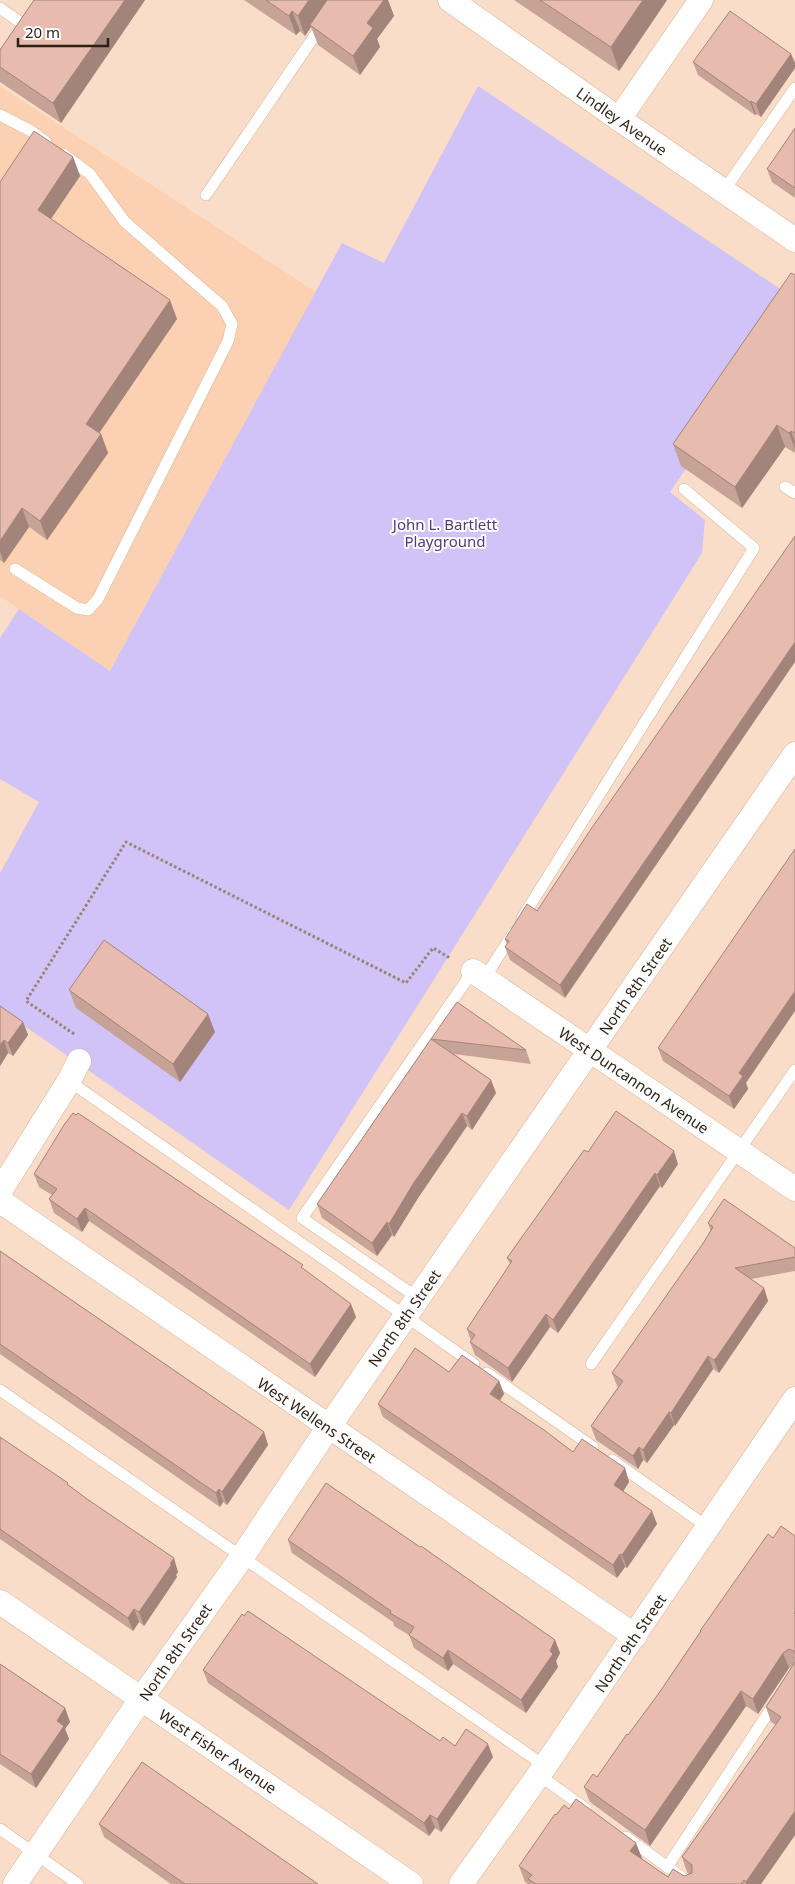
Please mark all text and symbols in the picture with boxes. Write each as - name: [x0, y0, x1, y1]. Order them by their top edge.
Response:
- scale bar: [18, 15, 108, 47]
- text: 20 m: [25, 22, 60, 42]
- street label: Lindley Avenue: [573, 82, 671, 160]
- park label: John L. Bartlett Playground: [391, 514, 498, 551]
- street label: North 8th Street: [594, 933, 676, 1039]
- street label: West Duncannon Avenue: [555, 1022, 713, 1138]
- street label: North 8th Street: [363, 1265, 445, 1371]
- street label: West Wellens Street: [254, 1373, 381, 1468]
- street label: North 9th Street: [590, 1590, 671, 1696]
- street label: North 8th Street: [134, 1599, 216, 1705]
- street label: West Fisher Avenue: [155, 1704, 281, 1798]

